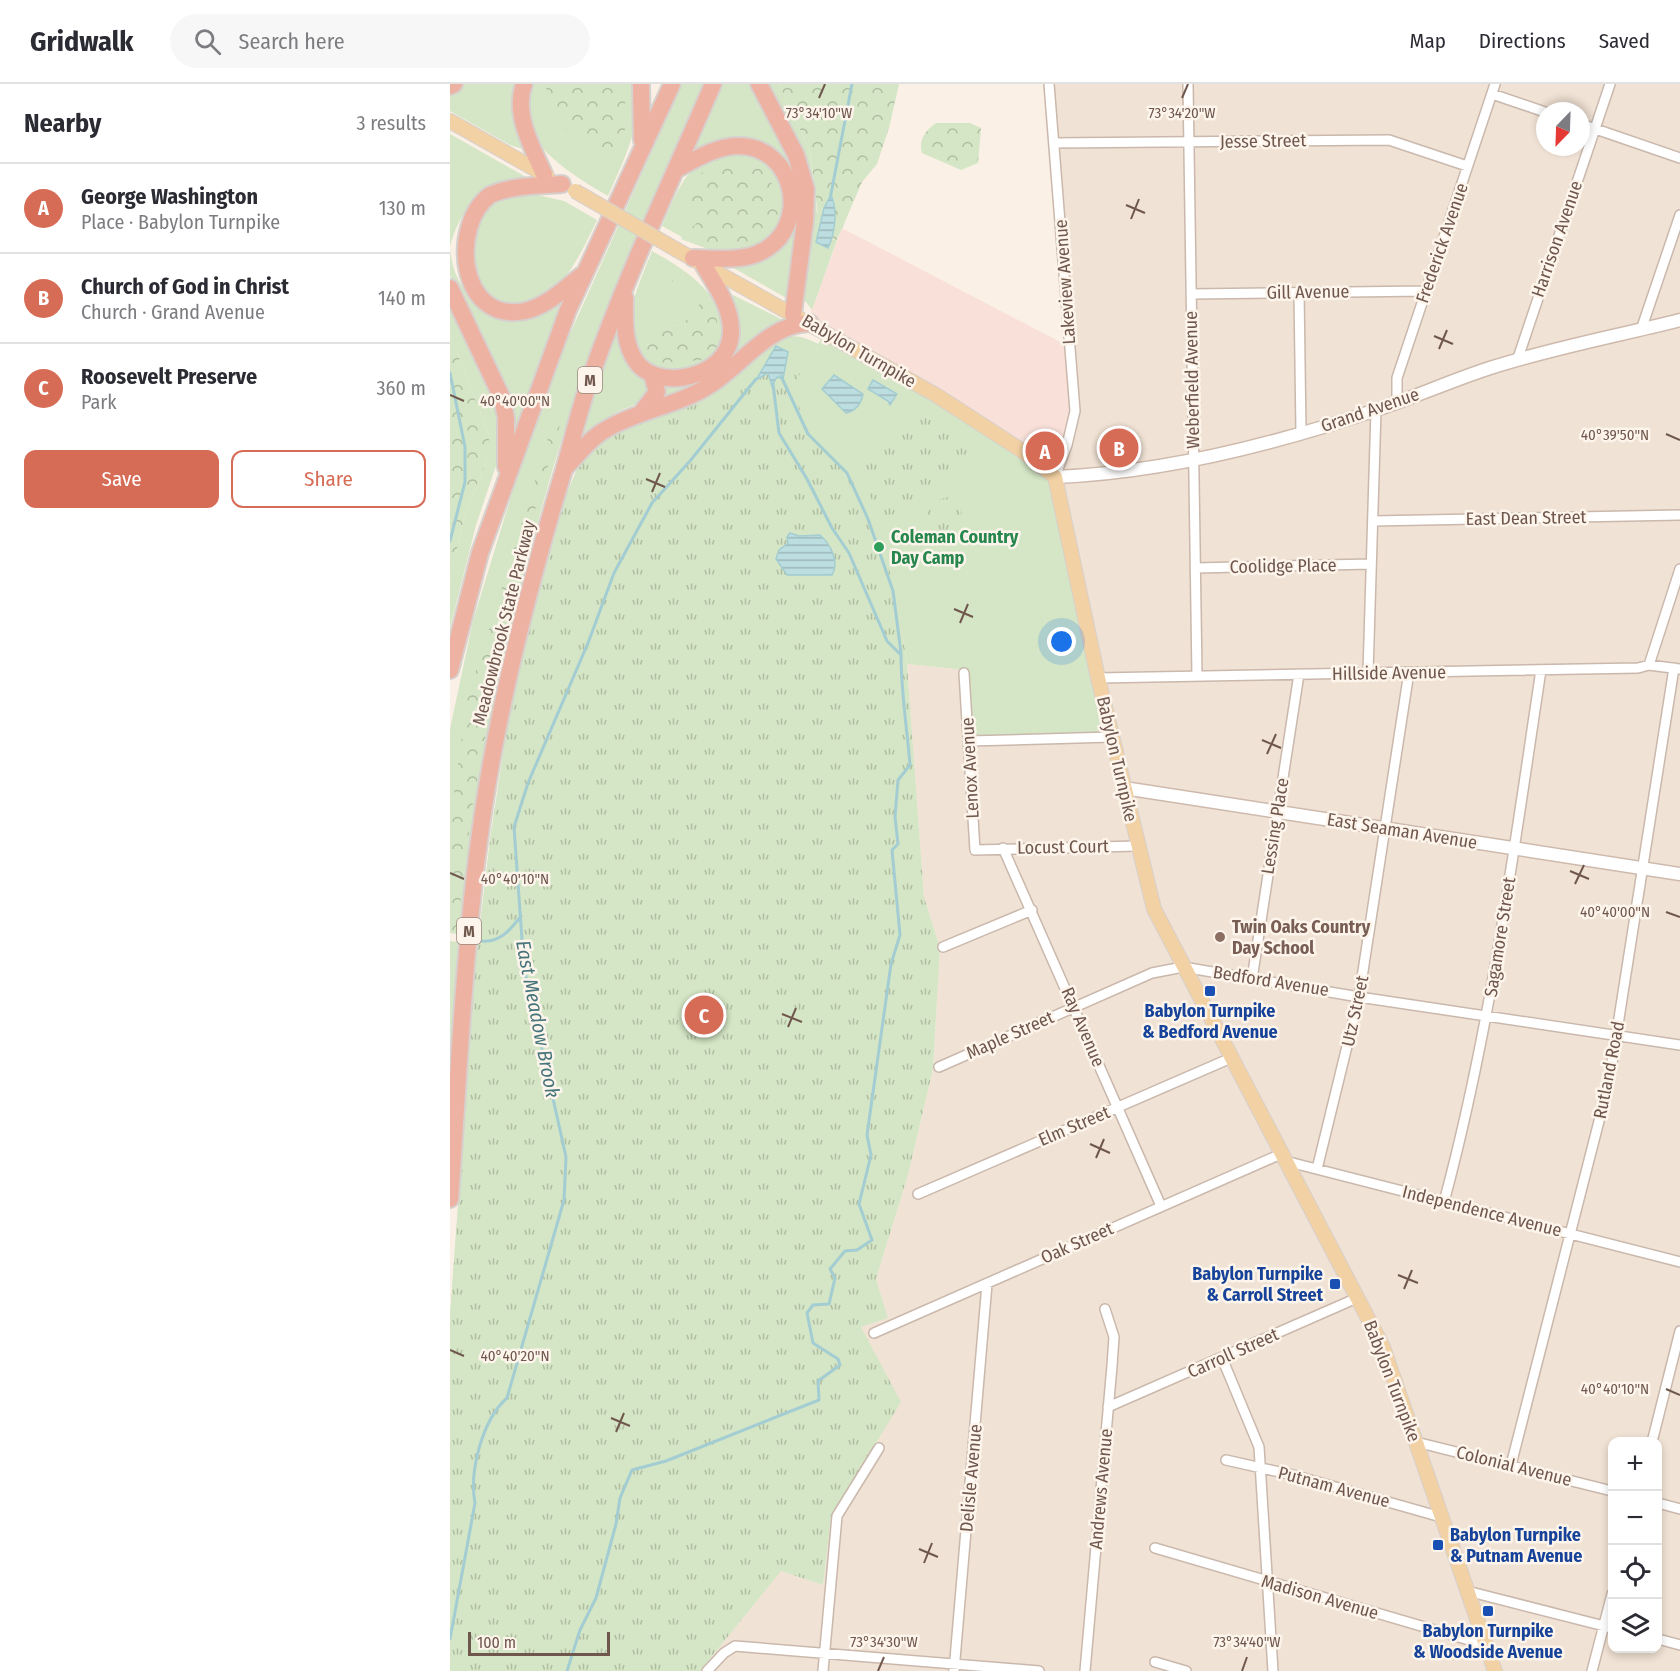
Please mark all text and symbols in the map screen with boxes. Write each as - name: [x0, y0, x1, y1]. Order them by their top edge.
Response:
- search box: [170, 14, 590, 68]
- text: Gridwalk: [30, 25, 134, 58]
- icon: search: [191, 25, 224, 58]
- text: Search here: [239, 28, 345, 55]
- text: Map: [1409, 28, 1446, 54]
- text: Directions: [1479, 28, 1566, 54]
- text: Saved: [1599, 28, 1650, 54]
- north arrow: [1536, 102, 1590, 156]
- text: 73°34'10"W: [786, 104, 852, 122]
- text: 73°34'20"W: [1148, 104, 1216, 122]
- text: Nearby: [24, 108, 101, 139]
- text: 3 results: [357, 111, 426, 135]
- street label: Jesse Street: [1220, 129, 1306, 153]
- street label: Harrison Avenue: [1527, 178, 1587, 300]
- street label: Frederick Avenue: [1411, 180, 1473, 306]
- text: George Washington: [81, 183, 258, 210]
- text: A: [38, 196, 49, 220]
- text: 130 m: [379, 196, 426, 220]
- text: Place · Babylon Turnpike: [81, 210, 280, 234]
- street label: Lakeview Avenue: [1050, 219, 1080, 345]
- text: Church of God in Christ: [81, 273, 289, 300]
- street label: Gill Avenue: [1266, 280, 1350, 304]
- text: B: [38, 286, 49, 310]
- text: 140 m: [378, 286, 426, 310]
- text: Church · Grand Avenue: [81, 300, 265, 324]
- street label: Babylon Turnpike: [798, 309, 920, 393]
- street label: Weberfield Avenue: [1180, 311, 1204, 449]
- text: Roosevelt Preserve: [81, 363, 257, 390]
- road number: M: [578, 367, 602, 393]
- text: C: [38, 376, 49, 400]
- text: 360 m: [377, 376, 426, 400]
- street label: Grand Avenue: [1318, 383, 1422, 437]
- text: Park: [81, 390, 117, 414]
- text: 40°40'00"N: [480, 392, 550, 410]
- pin: B: [1100, 426, 1138, 470]
- text: 40°39'50"N: [1581, 426, 1649, 444]
- pin: A: [1026, 428, 1064, 473]
- button: Save: [24, 450, 219, 508]
- button: Share: [231, 450, 426, 508]
- street label: East Dean Street: [1465, 506, 1587, 530]
- street label: Meadowbrook State Parkway: [468, 518, 540, 728]
- place label: Coleman Country Day Camp: [891, 526, 1019, 569]
- marker: Coleman Country Day Camp: [872, 540, 886, 554]
- street label: Coolidge Place: [1229, 554, 1337, 578]
- your location: [1047, 627, 1076, 656]
- street label: Hillside Avenue: [1332, 661, 1446, 685]
- street label: Babylon Turnpike: [1092, 694, 1142, 824]
- street label: Lenox Avenue: [956, 717, 984, 819]
- street label: Lessing Place: [1257, 776, 1293, 876]
- street label: East Seaman Avenue: [1325, 808, 1479, 854]
- street label: Locust Court: [1017, 835, 1109, 859]
- text: 40°40'10"N: [481, 870, 549, 888]
- street label: Sagamore Street: [1480, 875, 1520, 998]
- text: 40°40'00"N: [1580, 903, 1650, 921]
- place label: Twin Oaks Country Day School: [1232, 916, 1371, 959]
- road number: M: [457, 918, 481, 944]
- marker: Twin Oaks Country Day School: [1213, 930, 1227, 944]
- water label: East Meadow Brook: [511, 938, 565, 1100]
- street label: Bedford Avenue: [1212, 961, 1331, 1001]
- street label: Utz Street: [1337, 973, 1373, 1049]
- street label: Ray Avenue: [1056, 984, 1110, 1070]
- marker: Babylon Turnpike & Bedford Avenue: [1203, 984, 1217, 998]
- pin: C: [684, 992, 724, 1038]
- place label: Babylon Turnpike & Bedford Avenue: [1142, 1000, 1278, 1043]
- street label: Maple Street: [963, 1006, 1057, 1064]
- street label: Rutland Road: [1589, 1019, 1629, 1121]
- street label: Elm Street: [1035, 1101, 1113, 1151]
- street label: Independence Avenue: [1400, 1181, 1564, 1241]
- street label: Oak Street: [1037, 1217, 1117, 1269]
- place label: Babylon Turnpike & Carroll Street: [1192, 1263, 1324, 1306]
- marker: Babylon Turnpike & Carroll Street: [1328, 1277, 1342, 1291]
- street label: Babylon Turnpike: [1359, 1317, 1425, 1445]
- street label: Carroll Street: [1184, 1323, 1282, 1383]
- text: 40°40'20"N: [480, 1347, 550, 1365]
- text: 40°40'10"N: [1581, 1380, 1649, 1398]
- street label: Delisle Avenue: [955, 1423, 987, 1533]
- street label: Andrews Avenue: [1085, 1428, 1117, 1550]
- map controls: [1608, 1437, 1662, 1653]
- button: +: [1608, 1437, 1662, 1491]
- street label: Colonial Avenue: [1454, 1441, 1574, 1491]
- street label: Putnam Avenue: [1276, 1462, 1392, 1513]
- button: −: [1608, 1491, 1662, 1545]
- place label: Babylon Turnpike & Putnam Avenue: [1450, 1524, 1582, 1567]
- marker: Babylon Turnpike & Putnam Avenue: [1431, 1538, 1445, 1552]
- button: locate: [1608, 1545, 1662, 1599]
- street label: Madison Avenue: [1259, 1570, 1381, 1624]
- button: layers: [1608, 1599, 1662, 1653]
- marker: Babylon Turnpike & Woodside Avenue: [1481, 1604, 1495, 1618]
- place label: Babylon Turnpike & Woodside Avenue: [1413, 1620, 1563, 1663]
- scale bar: [468, 1629, 610, 1656]
- text: 100 m: [477, 1633, 516, 1652]
- text: 73°34'30"W: [850, 1633, 918, 1651]
- text: 73°34'40"W: [1213, 1633, 1281, 1651]

